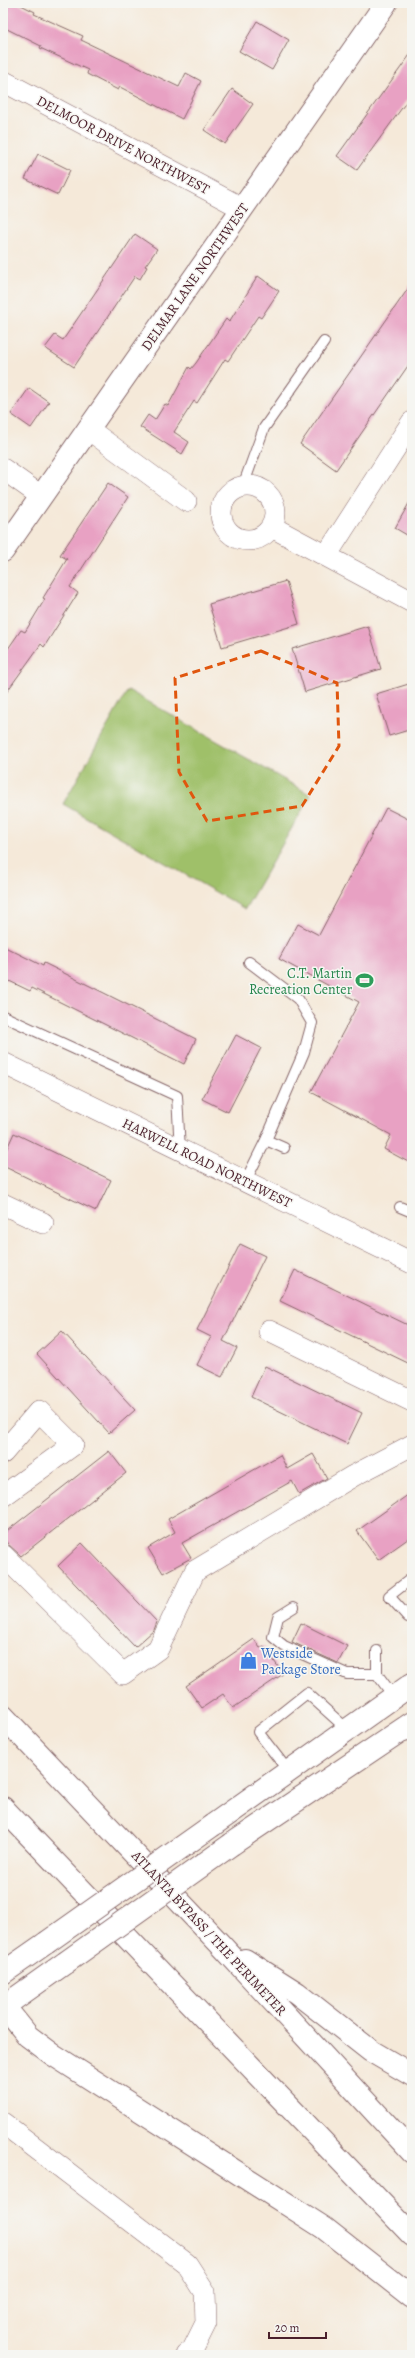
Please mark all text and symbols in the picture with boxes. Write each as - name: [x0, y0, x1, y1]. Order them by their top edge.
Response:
- street label: DELMOOR DRIVE NORTHWEST: [33, 91, 213, 199]
- street label: DELMAR LANE NORTHWEST: [137, 199, 254, 355]
- place label: C.T. Martin Recreation Center: [249, 964, 353, 999]
- sports icon: C.T. Martin Recreation Center: [355, 971, 375, 991]
- street label: HARWELL ROAD NORTHWEST: [119, 1114, 295, 1213]
- place label: Westside Package Store: [260, 1644, 341, 1679]
- shop icon: Westside Package Store: [238, 1651, 258, 1671]
- street label: ATLANTA BYPASS / THE PERIMETER: [127, 1846, 291, 2020]
- scale bar: [269, 2314, 326, 2340]
- text: 20 m: [275, 2320, 299, 2336]

